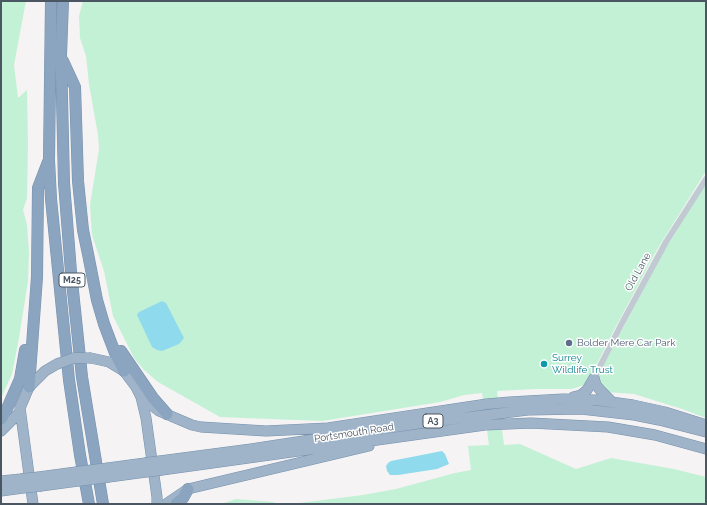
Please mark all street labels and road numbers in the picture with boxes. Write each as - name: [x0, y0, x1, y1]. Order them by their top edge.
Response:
- street label: Old Lane: [623, 251, 653, 293]
- road number: M25: [59, 273, 85, 287]
- road number: A3: [423, 414, 443, 428]
- street label: Portsmouth Road: [313, 421, 395, 445]

